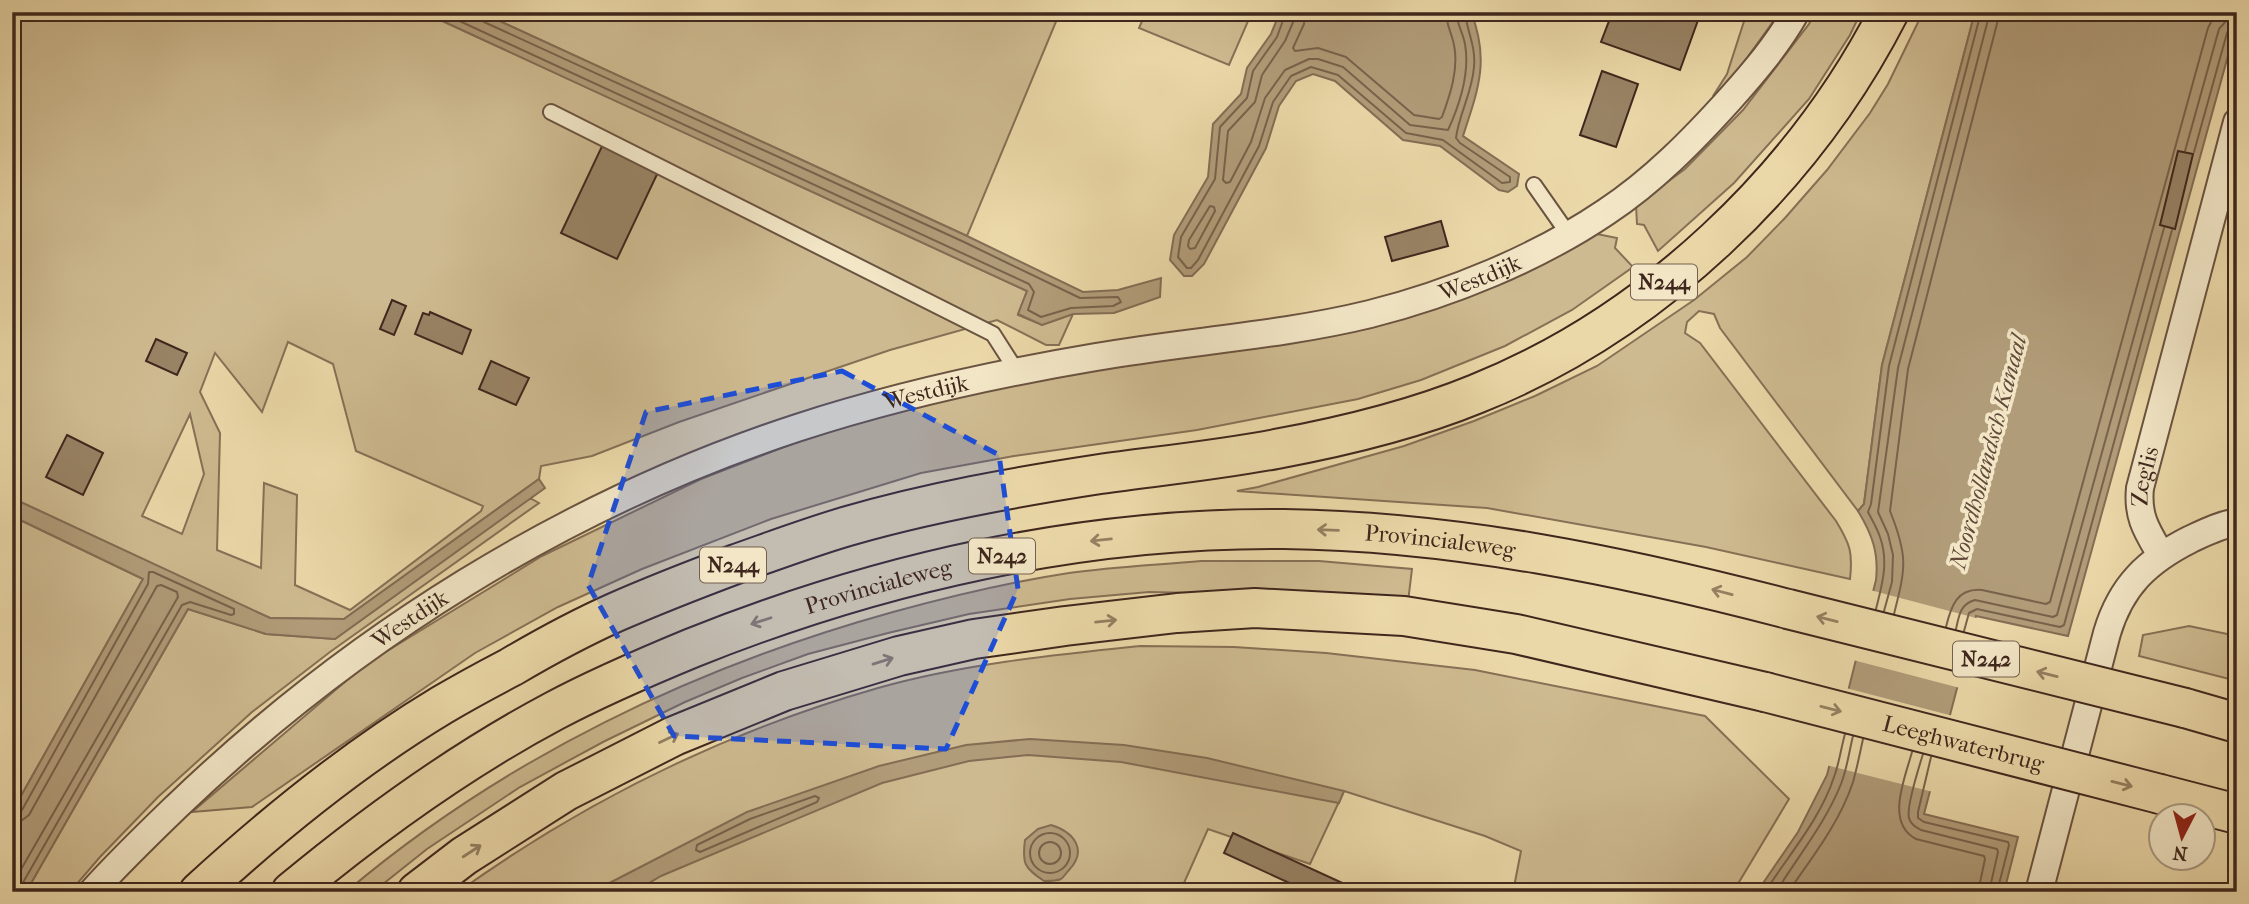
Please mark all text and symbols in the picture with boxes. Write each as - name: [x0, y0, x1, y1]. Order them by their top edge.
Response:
- street label: Westdijk: [1434, 248, 1526, 306]
- road number: N244: [1631, 264, 1697, 300]
- water label: Noordhollandsch Kanaal: [1943, 329, 2033, 573]
- street label: Westdijk: [880, 368, 972, 415]
- street label: Zeglis: [2126, 443, 2164, 506]
- street label: Provincialeweg: [1364, 519, 1518, 563]
- one-way arrow: [1317, 524, 1340, 537]
- one-way arrow: [1090, 534, 1113, 547]
- road number: N242: [969, 538, 1035, 574]
- road number: N244: [700, 548, 766, 582]
- street label: Provincialeweg: [801, 553, 955, 620]
- street label: Westdijk: [366, 583, 454, 655]
- one-way arrow: [1711, 585, 1733, 598]
- one-way arrow: [1816, 611, 1839, 625]
- one-way arrow: [1094, 614, 1117, 627]
- one-way arrow: [751, 616, 773, 628]
- road number: N242: [1953, 642, 2019, 676]
- one-way arrow: [871, 653, 893, 666]
- one-way arrow: [2036, 667, 2059, 680]
- one-way arrow: [1819, 703, 1842, 716]
- street label: Leeghwaterbrug: [1880, 709, 2048, 777]
- one-way arrow: [658, 731, 679, 745]
- one-way arrow: [2111, 778, 2133, 791]
- north arrow: [2148, 802, 2218, 872]
- text: N: [2171, 841, 2189, 865]
- one-way arrow: [461, 844, 481, 858]

